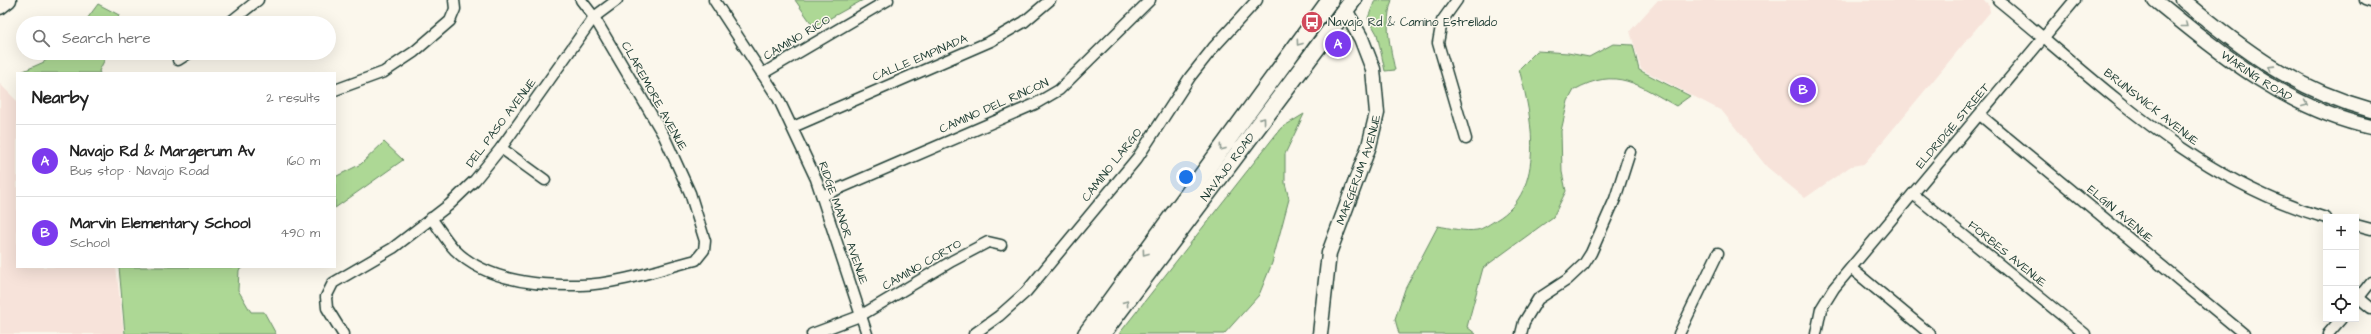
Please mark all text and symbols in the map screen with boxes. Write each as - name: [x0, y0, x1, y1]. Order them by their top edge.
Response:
- bus stop icon: Navajo Rd & Camino Estrellado: [1299, 9, 1325, 35]
- street label: CAMINO RICO: [760, 11, 834, 65]
- place label: Navajo Rd & Camino Estrellado: [1328, 14, 1497, 31]
- search box: [16, 16, 336, 60]
- one-way arrow: [2181, 20, 2188, 27]
- icon: search: [30, 27, 52, 49]
- text: Search here: [62, 28, 151, 49]
- pin: A: [1325, 29, 1351, 59]
- street label: CALLE EMPINADA: [870, 30, 970, 86]
- street label: CLAREMORE AVENUE: [617, 38, 691, 154]
- one-way arrow: [1297, 38, 1304, 45]
- street label: WARING ROAD: [2217, 46, 2296, 105]
- street label: BRUNSWICK AVENUE: [2100, 64, 2202, 150]
- one-way arrow: [2268, 65, 2275, 72]
- street label: CAMINO DEL RINCON: [937, 74, 1052, 138]
- street label: DEL PASO AVENUE: [462, 75, 540, 171]
- pin: B: [1790, 75, 1816, 105]
- street label: ELDRIDGE STREET: [1912, 79, 1994, 172]
- text: Nearby: [32, 86, 89, 110]
- text: 2 results: [266, 89, 320, 107]
- one-way arrow: [2300, 99, 2308, 107]
- street label: MARGERUM AVENUE: [1332, 113, 1385, 227]
- one-way arrow: [1258, 118, 1265, 125]
- street label: CAMINO LARGO: [1078, 125, 1146, 205]
- street label: NAVAJO ROAD: [1196, 129, 1259, 205]
- text: Navajo Rd & Margerum Av: [70, 141, 255, 162]
- one-way arrow: [1220, 143, 1227, 150]
- text: A: [41, 152, 49, 170]
- text: 160 m: [287, 152, 320, 170]
- street label: RIDGE MANOR AVENUE: [814, 159, 872, 287]
- text: Bus stop · Navajo Road: [70, 162, 209, 180]
- your location: [1176, 167, 1196, 187]
- street label: ELGIN AVENUE: [2083, 181, 2157, 247]
- text: Marvin Elementary School: [70, 213, 251, 234]
- map controls: [2323, 214, 2359, 322]
- button: +: [2323, 214, 2359, 250]
- street label: FORBES AVENUE: [1964, 217, 2050, 291]
- text: B: [40, 224, 50, 242]
- text: 490 m: [280, 224, 320, 242]
- text: School: [70, 234, 110, 252]
- street label: CAMINO CORTO: [879, 235, 965, 295]
- one-way arrow: [1143, 248, 1150, 255]
- button: −: [2323, 250, 2359, 286]
- button: locate: [2323, 286, 2359, 322]
- one-way arrow: [1121, 300, 1128, 307]

